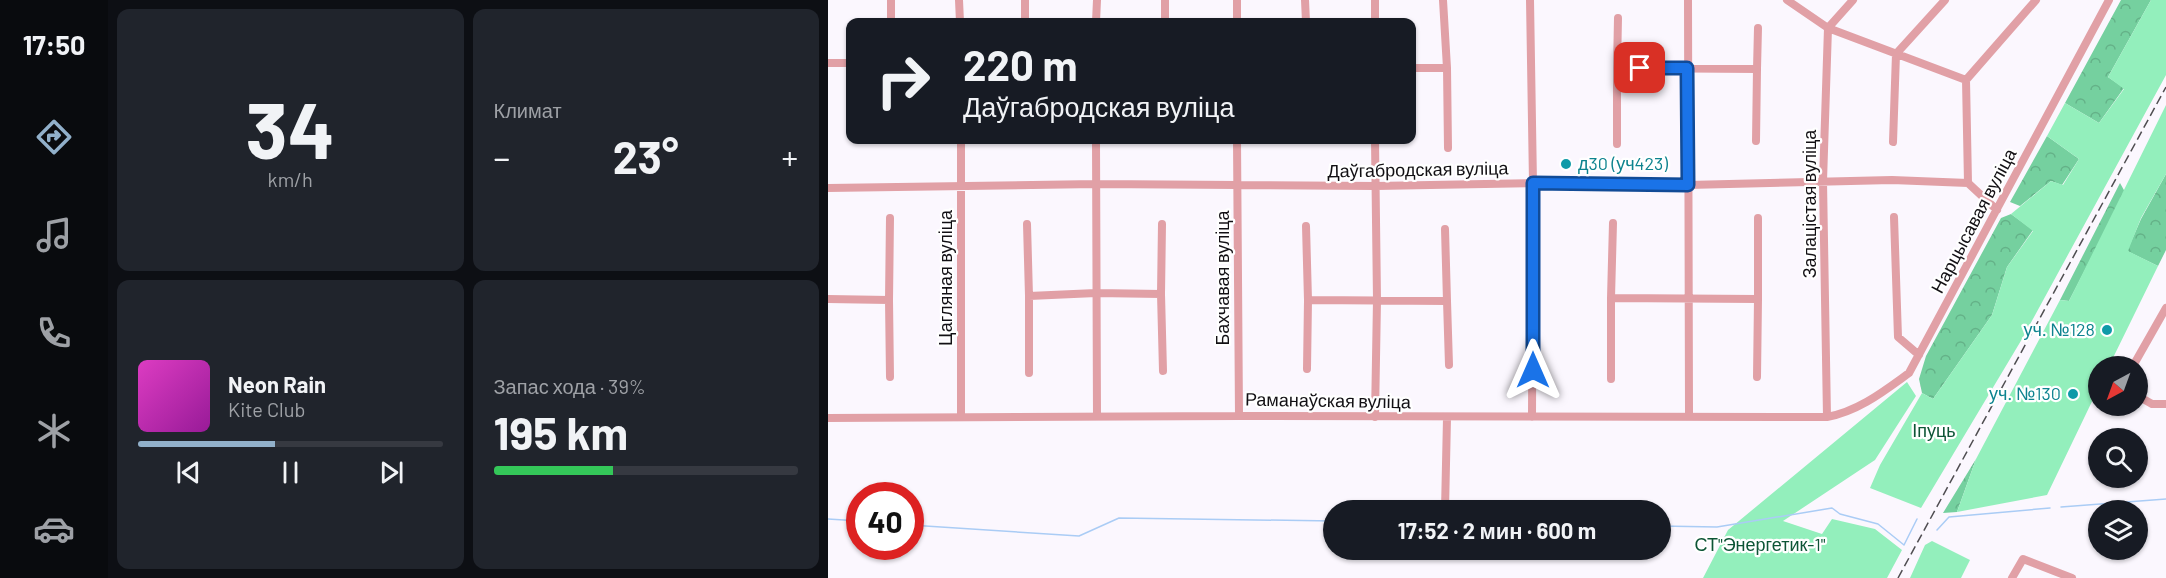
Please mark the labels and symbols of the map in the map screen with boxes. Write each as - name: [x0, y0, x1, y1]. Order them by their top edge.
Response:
- pin: [1614, 42, 1665, 93]
- street label: Залацістая вуліца: [1798, 129, 1820, 278]
- street label: Нарцысавая вуліца: [1926, 144, 2021, 297]
- place label: д30 (уч423): [1578, 152, 1668, 174]
- street label: Даўгабродская вуліца: [1327, 156, 1510, 182]
- marker: д30 (уч423): [1559, 157, 1573, 171]
- street label: Цагляная вуліца: [934, 209, 956, 346]
- street label: Бахчавая вуліца: [1211, 209, 1233, 346]
- place label: уч. №128: [2023, 318, 2095, 340]
- marker: уч. №128: [2100, 323, 2114, 337]
- position arrow: [1501, 338, 1565, 402]
- north arrow: [2088, 356, 2148, 416]
- place label: уч. №130: [1989, 382, 2061, 404]
- marker: уч. №130: [2066, 387, 2080, 401]
- street label: Раманаўская вуліца: [1245, 388, 1412, 412]
- park label: Іпуць: [1912, 419, 1956, 441]
- speed limit sign: 40: [846, 482, 924, 560]
- park label: СТ"Энергетик-1": [1695, 533, 1826, 555]

